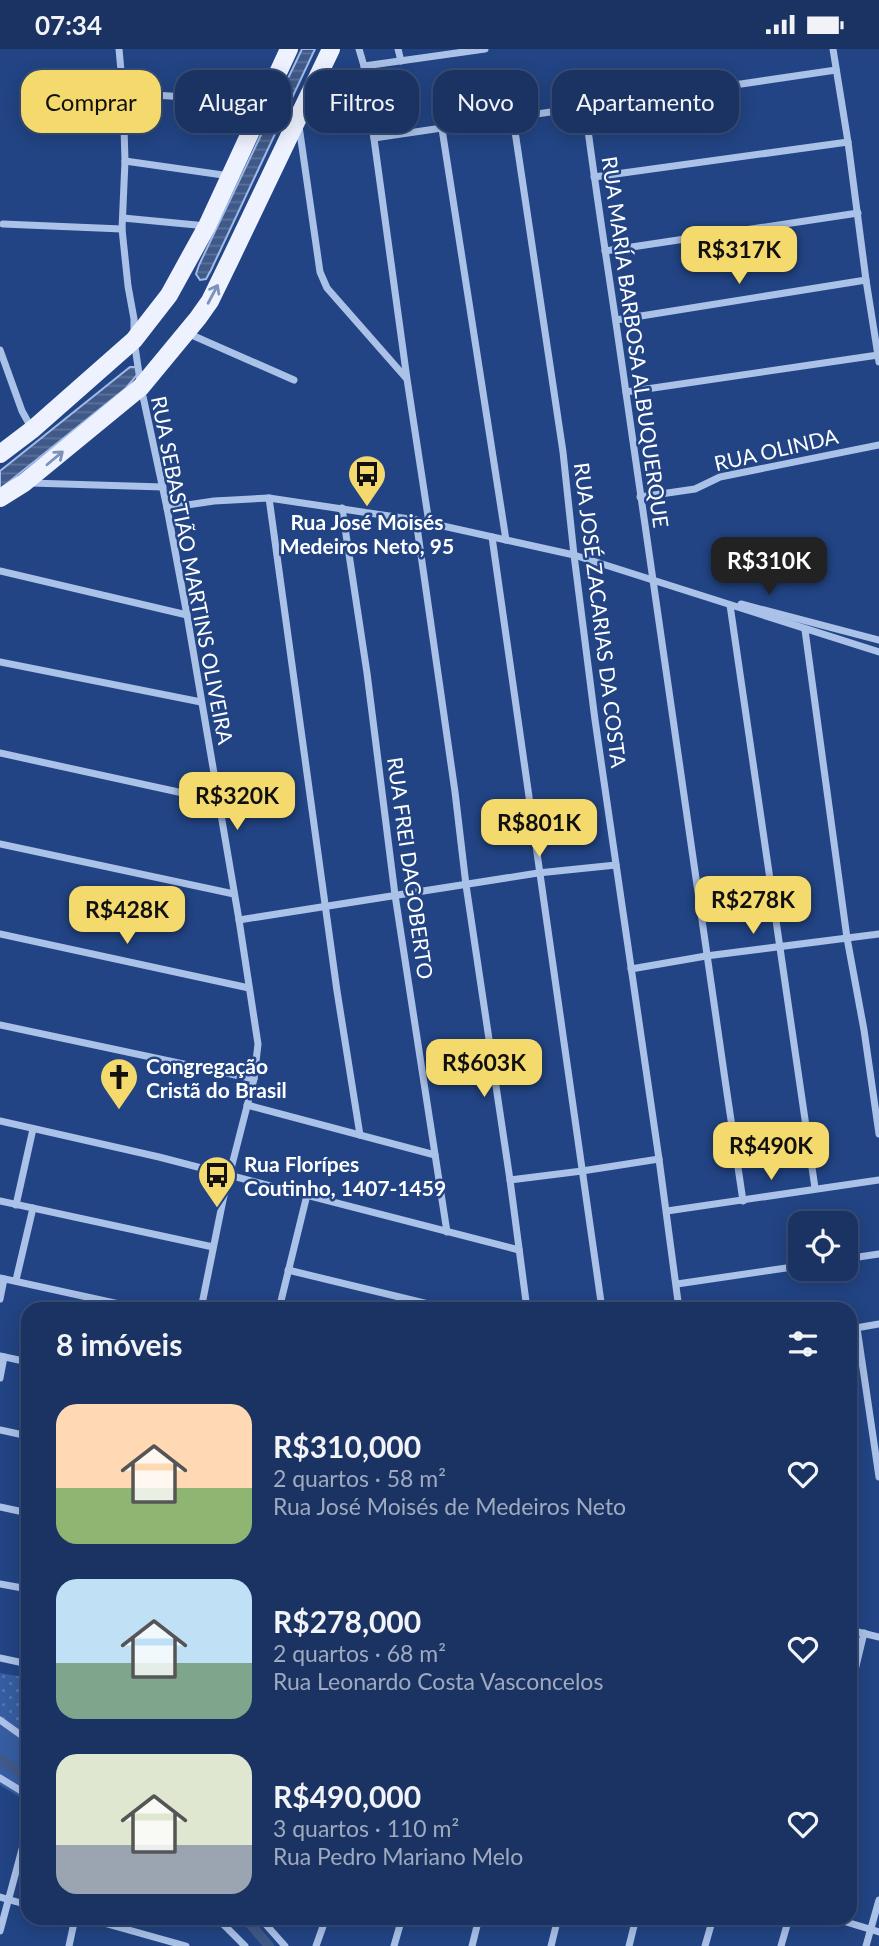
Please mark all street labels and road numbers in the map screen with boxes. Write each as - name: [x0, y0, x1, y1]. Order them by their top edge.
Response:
- street label: RUA MARÍA BARBOSA ALBUQUERQUE: [598, 155, 674, 529]
- street label: RUA SEBASTIÃO MARTINS OLIVEIRA: [147, 394, 239, 747]
- street label: RUA OLINDA: [712, 422, 841, 475]
- street label: RUA JOSÉ ZACARIAS DA COSTA: [570, 461, 632, 770]
- street label: RUA FREI DAGOBERTO: [383, 755, 439, 981]

